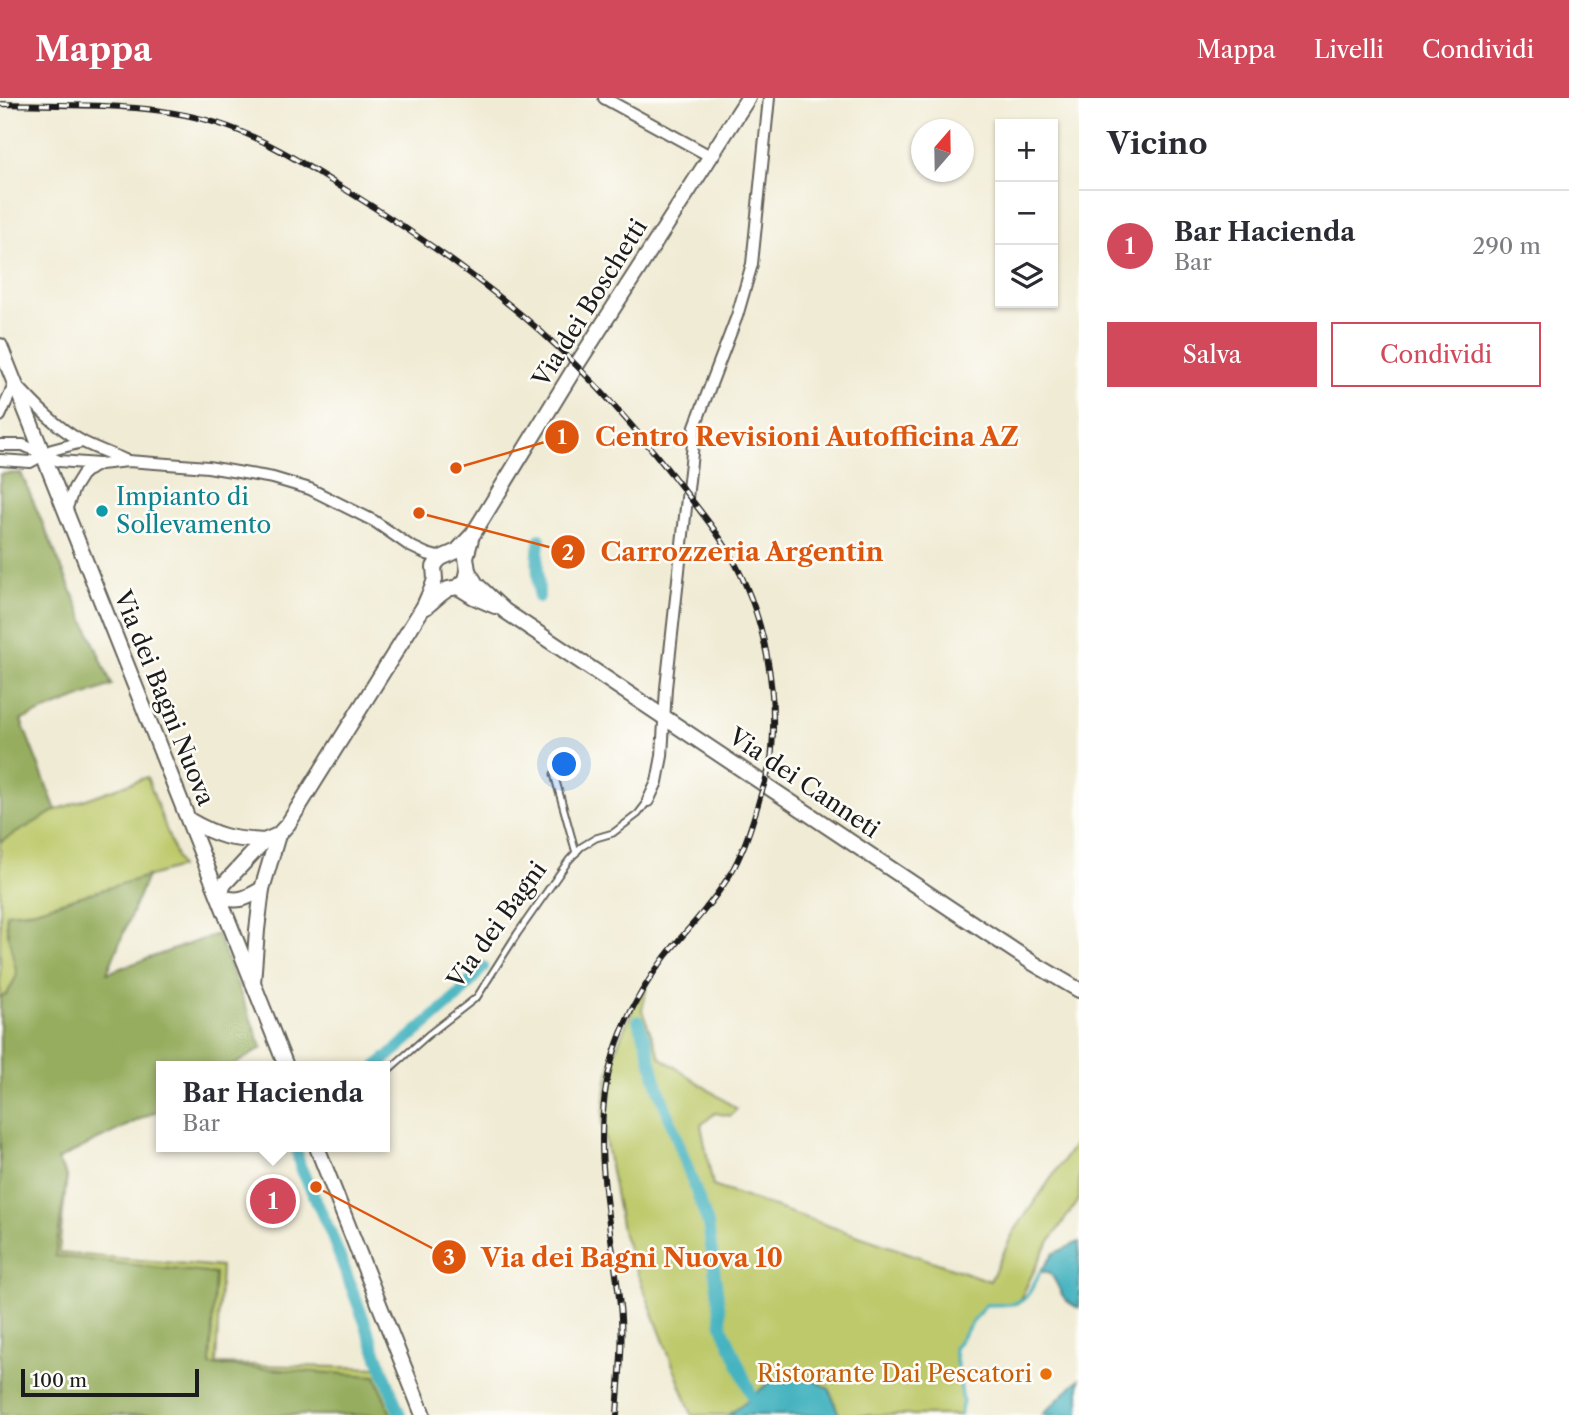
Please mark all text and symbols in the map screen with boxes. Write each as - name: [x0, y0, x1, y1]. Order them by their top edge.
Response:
- text: Mappa: [35, 29, 152, 70]
- text: Mappa: [1197, 35, 1276, 64]
- text: Livelli: [1314, 35, 1384, 64]
- text: Condividi: [1422, 35, 1534, 64]
- north arrow: [911, 119, 974, 182]
- map controls: [995, 119, 1058, 308]
- button: +: [995, 119, 1058, 182]
- text: Vicino: [1107, 125, 1207, 162]
- button: −: [995, 182, 1058, 245]
- street label: Via dei Boschetti: [526, 213, 653, 393]
- text: Bar Hacienda: [1174, 216, 1355, 248]
- text: 1: [1125, 232, 1135, 260]
- text: 290 m: [1472, 232, 1541, 260]
- button: layers: [995, 245, 1058, 308]
- text: Bar: [1174, 248, 1212, 276]
- button: Salva: [1107, 322, 1317, 387]
- button: Condividi: [1331, 322, 1541, 387]
- callout: Centro Revisioni Autofficina AZ: [545, 413, 1034, 460]
- text: Centro Revisioni Autofficina AZ: [595, 421, 1019, 453]
- text: 1: [557, 424, 567, 449]
- place label: Impianto di Sollevamento: [116, 482, 271, 539]
- marker: Impianto di Sollevamento: [94, 503, 110, 519]
- callout: Carrozzeria Argentin: [551, 529, 898, 576]
- text: Carrozzeria Argentin: [600, 536, 884, 568]
- text: 2: [562, 540, 574, 565]
- street label: Via dei Bagni Nuova: [108, 585, 221, 810]
- street label: Via dei Canneti: [723, 721, 885, 844]
- your location: [547, 747, 581, 781]
- street label: Via dei Bagni: [440, 856, 552, 995]
- popup: [156, 1061, 390, 1152]
- text: Bar Hacienda: [182, 1077, 364, 1109]
- text: Bar: [182, 1109, 220, 1137]
- pin: 1: [250, 1175, 296, 1227]
- callout: Via dei Bagni Nuova 10: [432, 1234, 797, 1281]
- text: Via dei Bagni Nuova 10: [480, 1242, 783, 1274]
- text: 3: [443, 1245, 455, 1270]
- place label: Ristorante Dai Pescatori: [757, 1359, 1032, 1388]
- scale bar: [21, 1366, 200, 1398]
- marker: Ristorante Dai Pescatori: [1038, 1366, 1054, 1382]
- text: 100 m: [32, 1369, 87, 1392]

